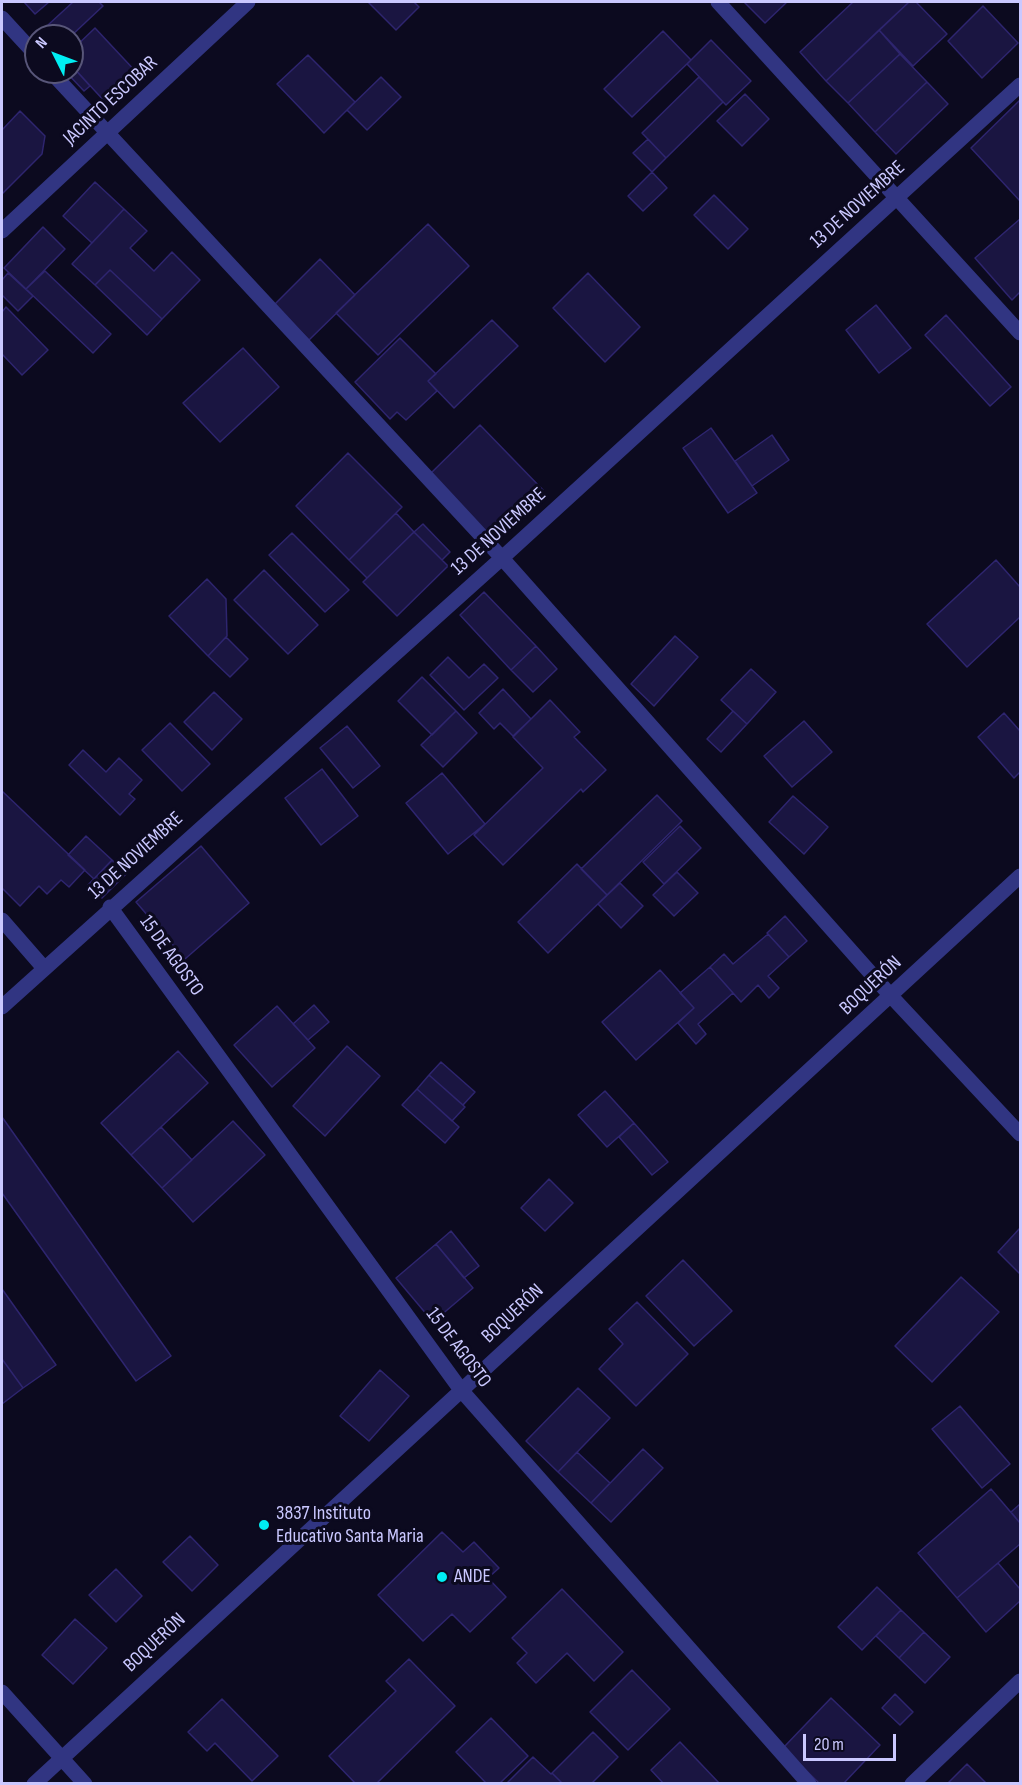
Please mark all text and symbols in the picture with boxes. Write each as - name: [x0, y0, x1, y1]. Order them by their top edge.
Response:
- north arrow: [24, 24, 84, 84]
- text: N: [32, 33, 52, 52]
- street label: JACINTO ESCOBAR: [59, 51, 163, 151]
- street label: 13 DE NOVIEMBRE: [806, 156, 910, 254]
- street label: 13 DE NOVIEMBRE: [447, 483, 551, 581]
- street label: 13 DE NOVIEMBRE: [84, 807, 188, 905]
- street label: 15 DE AGOSTO: [134, 911, 208, 1001]
- street label: BOQUERÓN: [835, 951, 907, 1021]
- street label: BOQUERÓN: [477, 1279, 549, 1349]
- street label: 15 DE AGOSTO: [420, 1303, 496, 1393]
- place label: 3837 Instituto Educativo Santa Maria: [276, 1502, 424, 1549]
- marker: 3837 Instituto Educativo Santa Maria: [257, 1518, 271, 1532]
- place label: ANDE: [454, 1565, 491, 1589]
- marker: ANDE: [435, 1570, 449, 1584]
- street label: BOQUERÓN: [119, 1608, 191, 1678]
- scale bar: [806, 1722, 899, 1760]
- text: 20 m: [814, 1734, 844, 1755]

